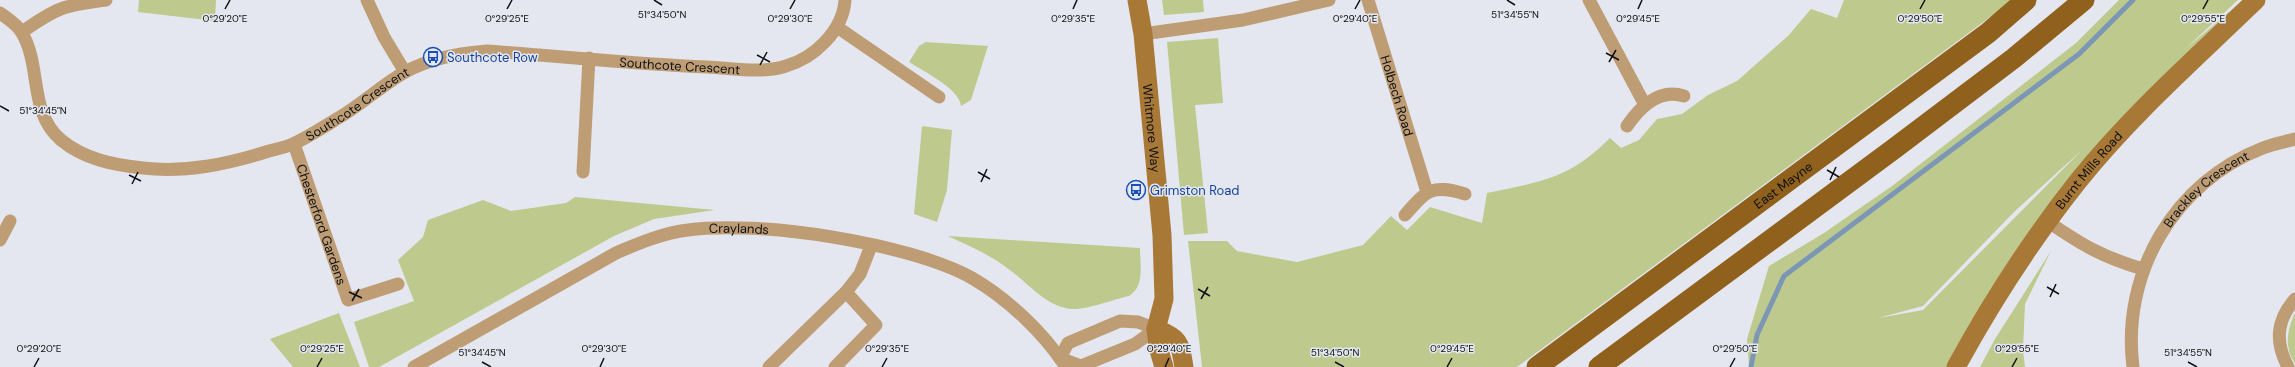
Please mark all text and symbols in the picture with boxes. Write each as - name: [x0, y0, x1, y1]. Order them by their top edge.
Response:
- text: 51°34'50"N: [638, 8, 686, 21]
- text: 51°34'55"N: [1491, 8, 1539, 21]
- text: 0°29'20"E: [203, 12, 248, 25]
- text: 0°29'25"E: [485, 12, 529, 25]
- text: 0°29'30"E: [767, 12, 813, 25]
- text: 0°29'35"E: [1051, 12, 1095, 25]
- text: 0°29'40"E: [1333, 12, 1378, 25]
- text: 0°29'45"E: [1616, 12, 1660, 25]
- text: 0°29'50"E: [1898, 12, 1943, 25]
- text: 0°29'55"E: [2181, 12, 2225, 25]
- bus stop icon: Southcote Row: [422, 46, 444, 68]
- place label: Southcote Row: [447, 49, 538, 66]
- street label: Holbech Road: [1376, 53, 1417, 138]
- street label: Southcote Crescent: [619, 54, 741, 78]
- street label: Southcote Crescent: [303, 63, 412, 145]
- street label: Whitmore Way: [1139, 83, 1164, 173]
- text: 51°34'45"N: [19, 104, 67, 117]
- street label: Burnt Mills Road: [2052, 128, 2126, 213]
- street label: Brackley Crescent: [2160, 147, 2252, 231]
- street label: East Mayne: [1750, 158, 1816, 213]
- street label: Chesterford Gardens: [293, 162, 350, 287]
- bus stop icon: Grimston Road: [1125, 179, 1147, 201]
- place label: Grimston Road: [1150, 182, 1239, 199]
- street label: Craylands: [708, 220, 770, 238]
- text: 0°29'20"E: [17, 342, 62, 355]
- text: 0°29'25"E: [300, 342, 344, 355]
- text: 0°29'30"E: [581, 342, 627, 355]
- text: 0°29'35"E: [865, 342, 909, 355]
- text: 0°29'40"E: [1147, 342, 1192, 355]
- text: 0°29'45"E: [1430, 342, 1474, 355]
- text: 0°29'50"E: [1713, 342, 1758, 355]
- text: 0°29'55"E: [1995, 342, 2039, 355]
- text: 51°34'45"N: [458, 346, 506, 359]
- text: 51°34'50"N: [1311, 346, 1359, 359]
- text: 51°34'55"N: [2164, 346, 2212, 359]

